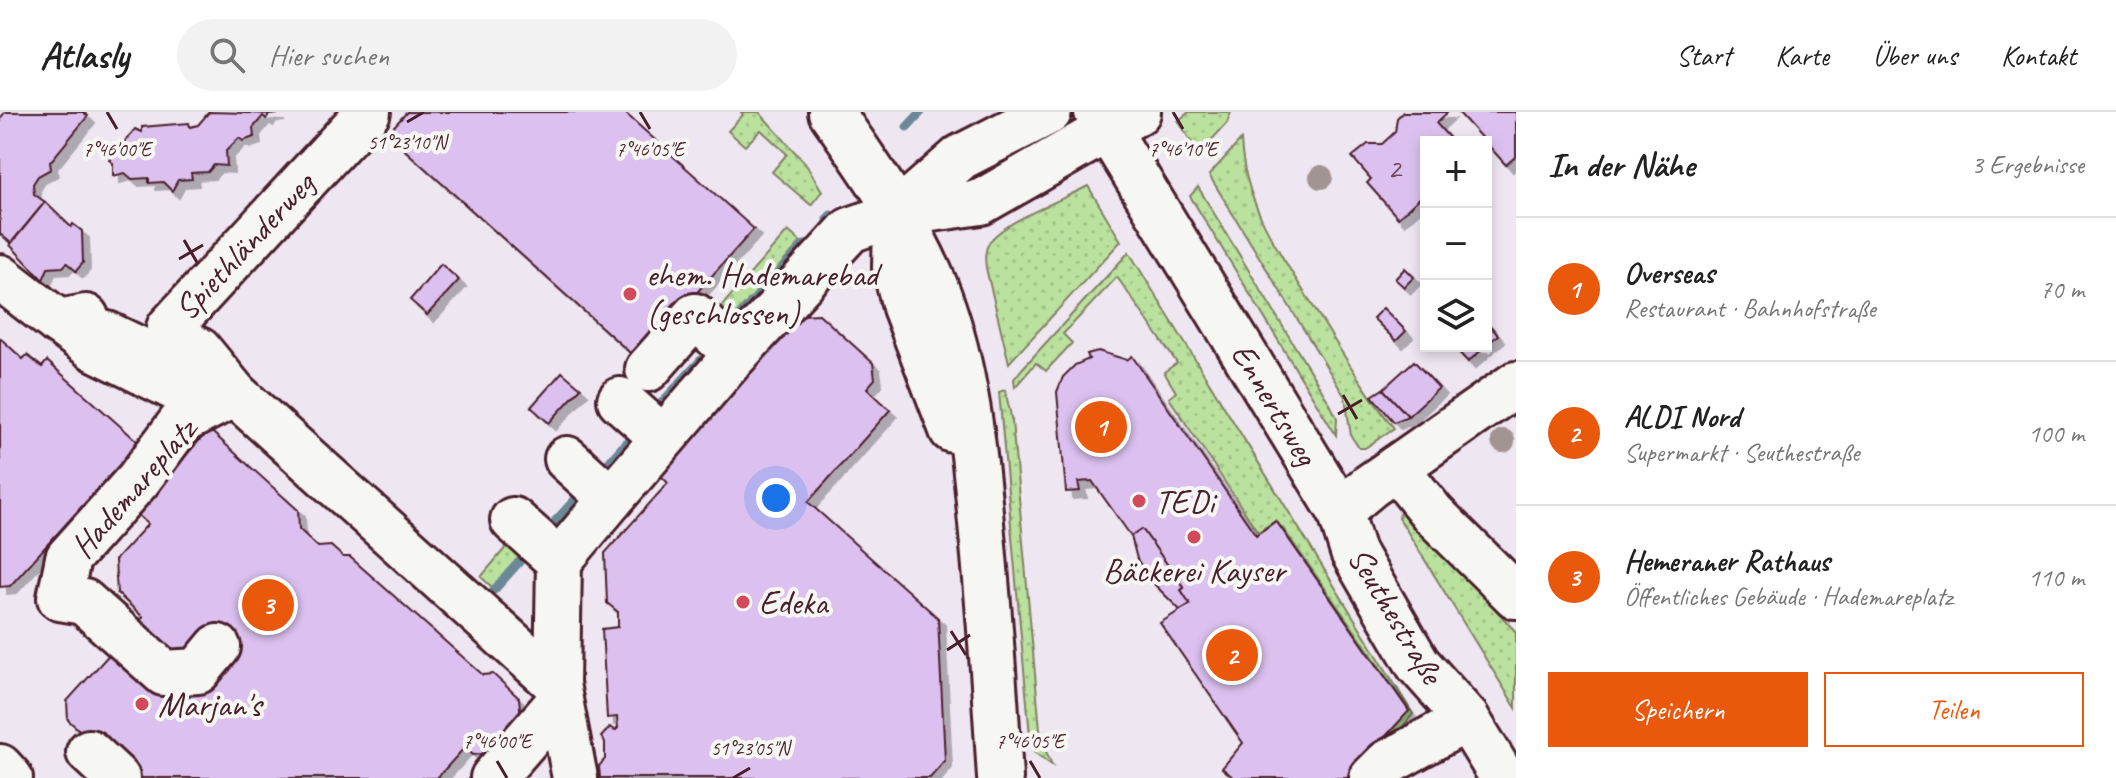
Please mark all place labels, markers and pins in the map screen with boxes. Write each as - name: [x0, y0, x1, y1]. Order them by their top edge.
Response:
- place label: ehem. Hademarebad (geschlossen): [646, 253, 884, 335]
- marker: ehem. Hademarebad (geschlossen): [621, 285, 639, 303]
- pin: 1: [1075, 397, 1127, 457]
- place label: TEDi: [1155, 480, 1218, 523]
- marker: TEDi: [1130, 492, 1148, 510]
- marker: Bäckerei Kayser: [1185, 528, 1203, 546]
- place label: Bäckerei Kayser: [1103, 549, 1288, 592]
- pin: 3: [242, 575, 294, 635]
- place label: Edeka: [759, 581, 830, 624]
- marker: Edeka: [734, 593, 752, 611]
- pin: 2: [1206, 625, 1258, 685]
- place label: Marjan's: [158, 683, 264, 726]
- marker: Marjan's: [133, 695, 151, 713]

